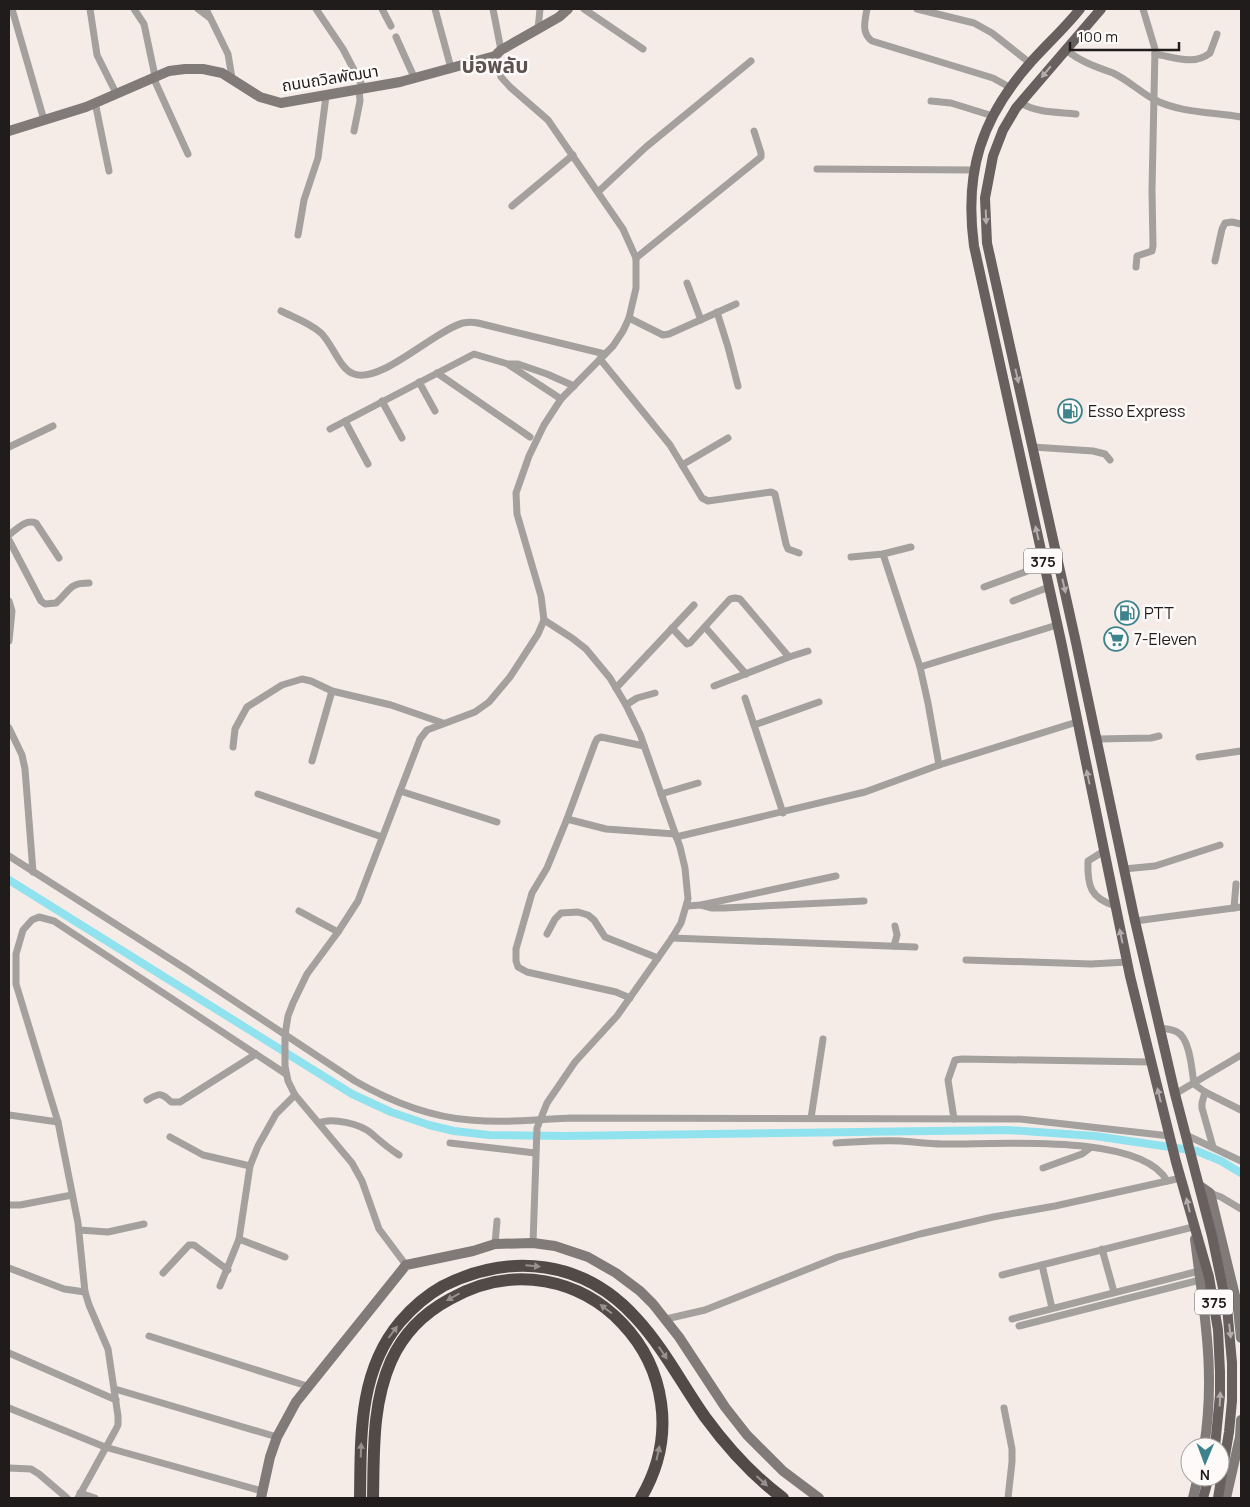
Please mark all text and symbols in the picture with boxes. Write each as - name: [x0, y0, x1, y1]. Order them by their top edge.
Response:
- scale bar: [1070, 20, 1179, 52]
- text: 100 m: [1078, 26, 1118, 47]
- district label: บ่อพลับ: [462, 51, 528, 79]
- street label: ถนนถวิลพัฒนา: [280, 59, 380, 97]
- one-way arrow: [1040, 65, 1052, 77]
- one-way arrow: [982, 210, 990, 226]
- one-way arrow: [1013, 369, 1021, 384]
- fuel station icon: Esso Express: [1057, 398, 1083, 424]
- place label: Esso Express: [1088, 400, 1185, 422]
- one-way arrow: [1032, 524, 1040, 540]
- road number: 375: [1024, 548, 1062, 574]
- one-way arrow: [1060, 579, 1068, 595]
- fuel station icon: PTT: [1114, 600, 1140, 626]
- place label: PTT: [1144, 602, 1174, 624]
- supermarket icon: 7-Eleven: [1103, 626, 1129, 652]
- place label: 7-Eleven: [1134, 628, 1197, 650]
- one-way arrow: [1084, 769, 1092, 785]
- one-way arrow: [1117, 928, 1125, 944]
- one-way arrow: [1154, 1087, 1162, 1102]
- one-way arrow: [1184, 1197, 1192, 1213]
- one-way arrow: [526, 1262, 542, 1270]
- road number: 375: [1195, 1290, 1233, 1314]
- one-way arrow: [447, 1292, 460, 1301]
- one-way arrow: [600, 1303, 613, 1314]
- one-way arrow: [1226, 1323, 1234, 1339]
- one-way arrow: [387, 1326, 398, 1339]
- one-way arrow: [658, 1346, 668, 1360]
- one-way arrow: [1216, 1390, 1224, 1406]
- north arrow: [1180, 1437, 1230, 1487]
- one-way arrow: [357, 1441, 365, 1457]
- one-way arrow: [655, 1445, 663, 1461]
- text: N: [1200, 1466, 1210, 1485]
- one-way arrow: [756, 1475, 768, 1487]

